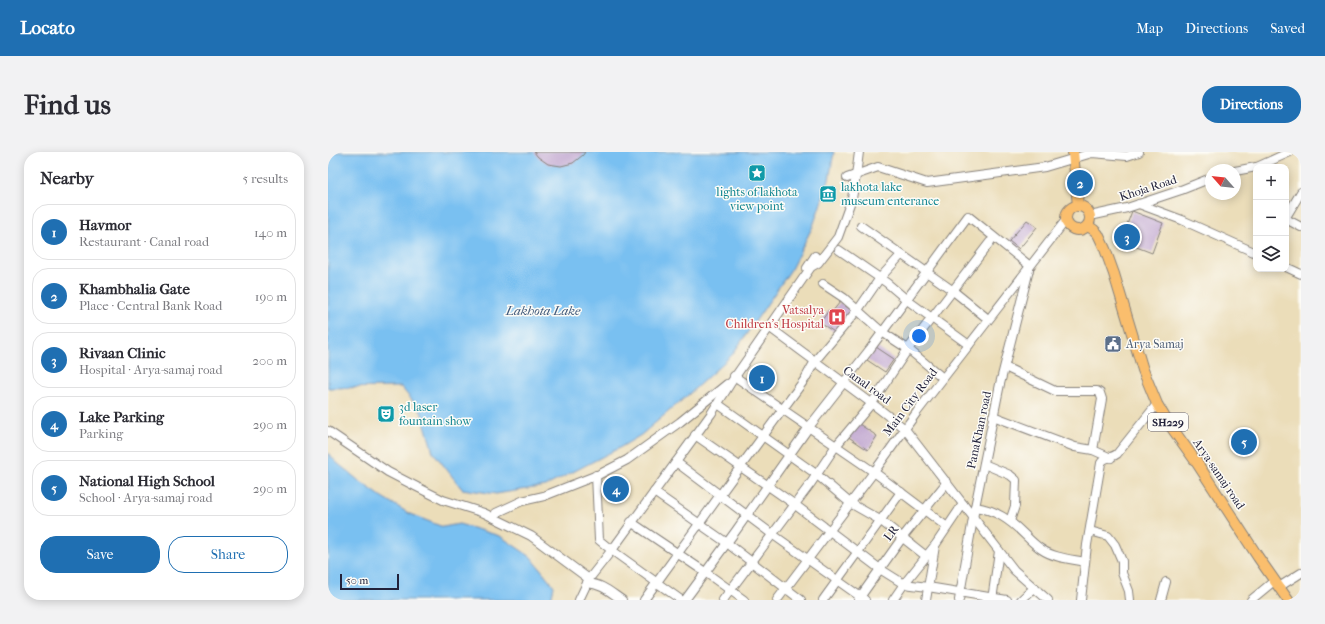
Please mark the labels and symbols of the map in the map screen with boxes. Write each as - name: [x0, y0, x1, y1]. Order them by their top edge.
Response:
- place icon: lights of lakhota view point: [747, 163, 767, 183]
- north arrow: [1205, 164, 1241, 200]
- pin: 2: [1067, 168, 1093, 198]
- street label: Khoja Road: [1118, 172, 1179, 204]
- place label: lakhota lake museum enterance: [840, 180, 939, 208]
- museum icon: lakhota lake museum enterance: [818, 184, 838, 204]
- place label: lights of lakhota view point: [715, 185, 798, 213]
- pin: 3: [1114, 222, 1140, 252]
- water label: Lakhota Lake: [505, 303, 581, 318]
- place label: Vatsalya Children's Hospital: [726, 303, 825, 331]
- hospital icon: Vatsalya Children's Hospital: [827, 307, 847, 327]
- your location: [909, 326, 929, 346]
- public building icon: Arya Samaj: [1103, 334, 1123, 354]
- place label: Arya Samaj: [1125, 337, 1184, 351]
- pin: 1: [749, 363, 775, 393]
- street label: Canal road: [841, 363, 894, 407]
- street label: Main City Road: [880, 365, 940, 439]
- street label: PanaKhan road: [964, 389, 994, 470]
- place label: 3d laser fountain show: [399, 400, 472, 428]
- theatre icon: 3d laser fountain show: [376, 404, 396, 424]
- road number: SH229: [1148, 413, 1188, 431]
- pin: 5: [1231, 427, 1257, 457]
- street label: Arya-samaj road: [1190, 435, 1248, 512]
- pin: 4: [603, 474, 629, 504]
- street label: LR: [881, 521, 902, 544]
- scale bar: [340, 572, 399, 591]

